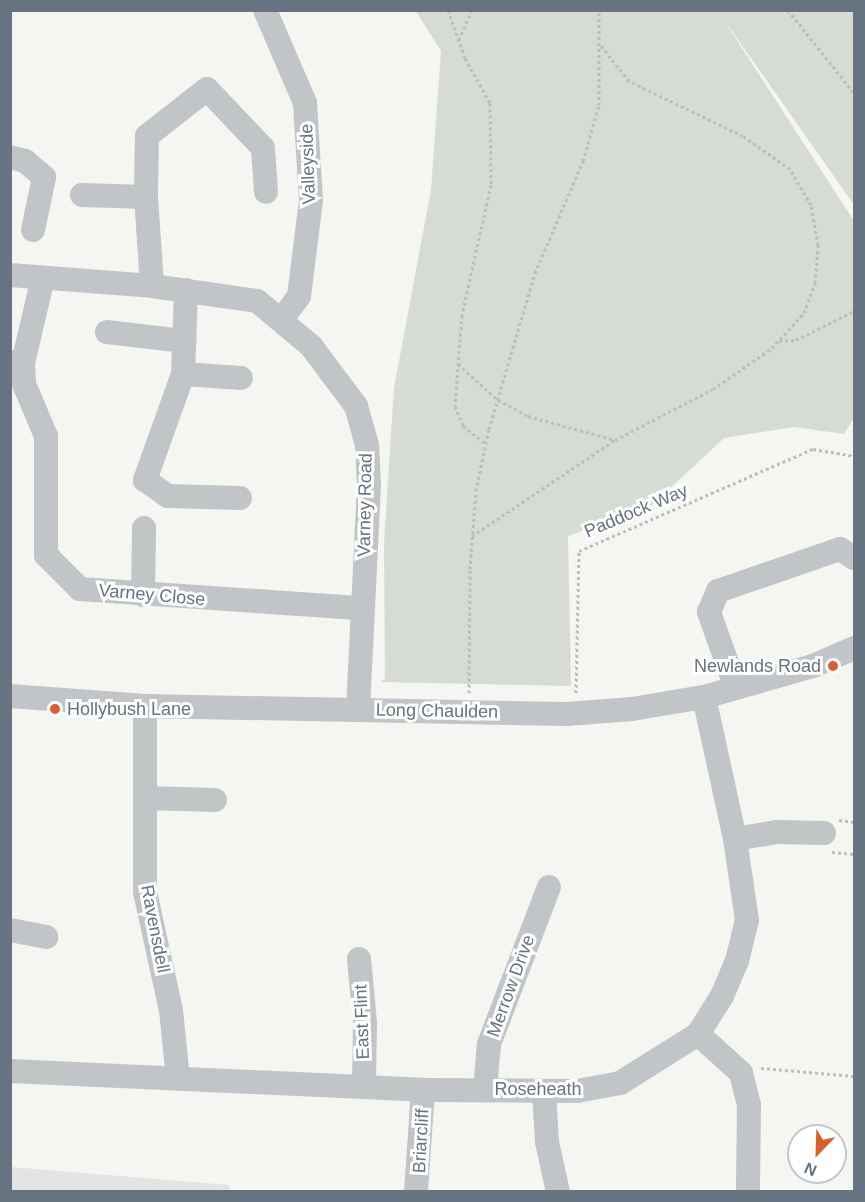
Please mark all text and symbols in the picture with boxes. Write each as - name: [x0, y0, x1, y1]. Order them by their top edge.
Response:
- street label: Valleyside: [296, 123, 320, 205]
- street label: Varney Road: [353, 453, 377, 557]
- street label: Paddock Way: [581, 479, 691, 543]
- street label: Varney Close: [98, 580, 206, 610]
- place label: Newlands Road: [694, 655, 821, 677]
- marker: Newlands Road: [826, 659, 840, 673]
- place label: Hollybush Lane: [67, 698, 191, 720]
- street label: Long Chaulden: [376, 699, 498, 723]
- marker: Hollybush Lane: [48, 702, 62, 716]
- street label: Ravensdell: [136, 883, 174, 975]
- street label: Merrow Drive: [483, 932, 539, 1040]
- street label: East Flint: [350, 984, 374, 1060]
- street label: Roseheath: [494, 1078, 582, 1100]
- street label: Briarcliff: [409, 1108, 433, 1174]
- north arrow: [787, 1124, 847, 1184]
- text: N: [802, 1159, 819, 1179]

